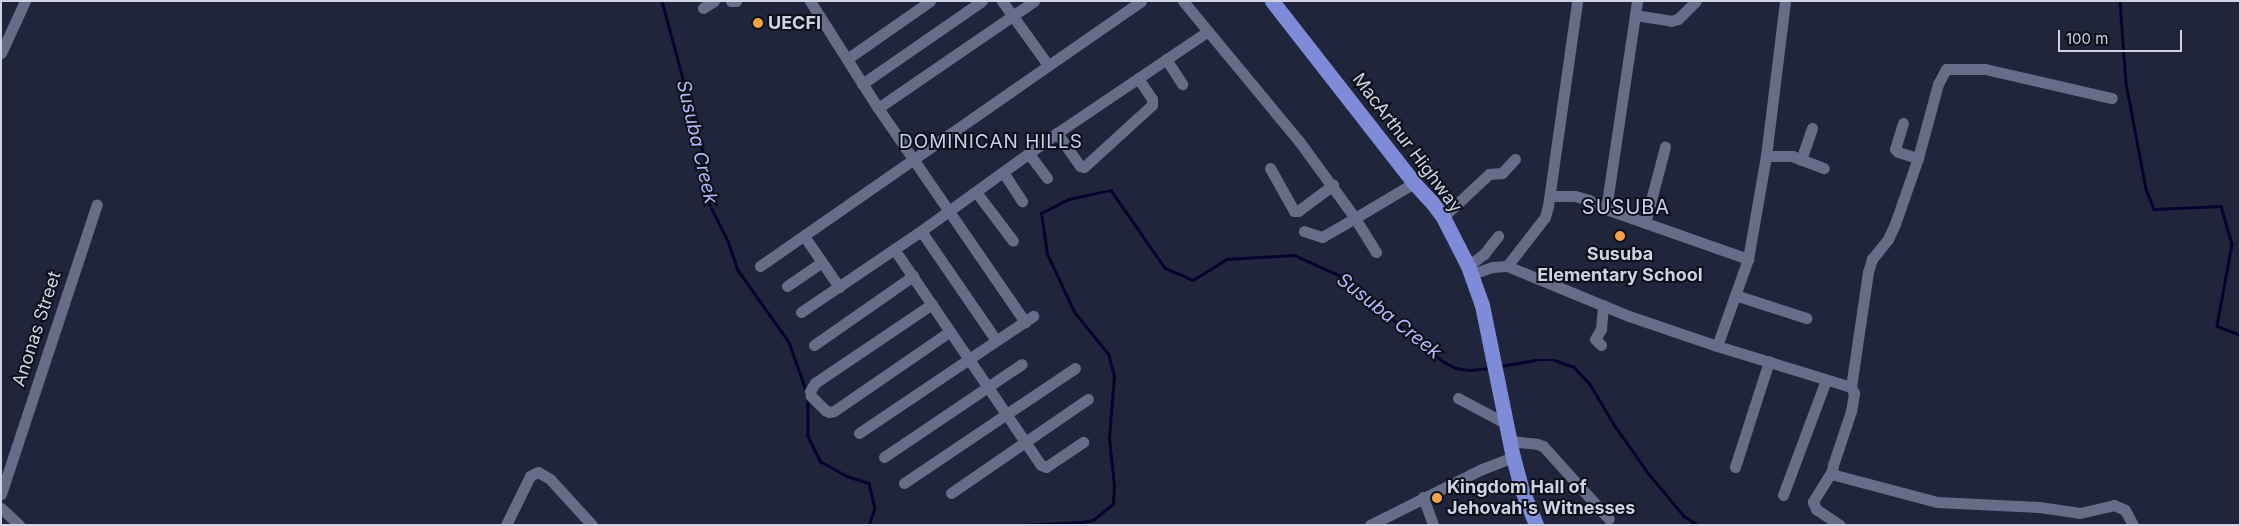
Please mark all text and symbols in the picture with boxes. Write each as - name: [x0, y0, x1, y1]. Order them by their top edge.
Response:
- place label: UECFI: [768, 12, 821, 34]
- marker: UECFI: [752, 17, 764, 29]
- scale bar: [2061, 20, 2185, 52]
- text: 100 m: [2066, 29, 2108, 48]
- street label: MacArthur Highway: [1348, 69, 1466, 217]
- water label: Susuba Creek: [672, 78, 722, 206]
- district label: DOMINICAN HILLS: [897, 131, 1085, 153]
- district label: SUSUBA: [1581, 195, 1671, 219]
- marker: Susuba Elementary School: [1614, 230, 1626, 242]
- place label: Susuba Elementary School: [1537, 244, 1703, 286]
- water label: Susuba Creek: [1332, 268, 1446, 364]
- street label: Anonas Street: [8, 269, 66, 389]
- place label: Kingdom Hall of Jehovah's Witnesses: [1447, 477, 1635, 520]
- marker: Kingdom Hall of Jehovah's Witnesses: [1431, 492, 1443, 504]

